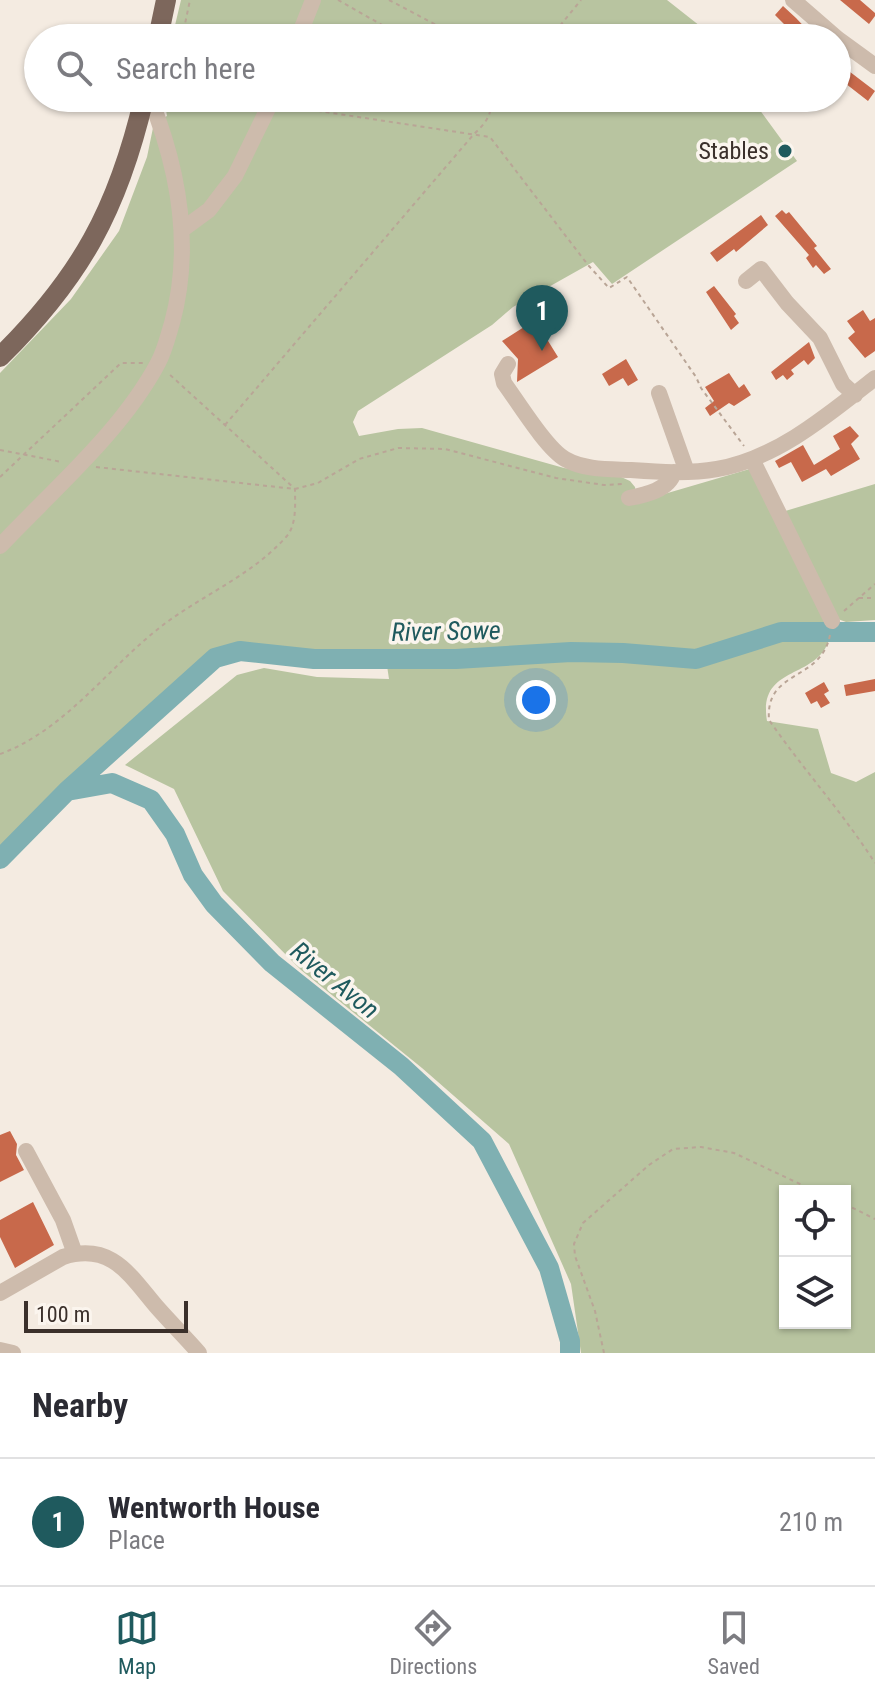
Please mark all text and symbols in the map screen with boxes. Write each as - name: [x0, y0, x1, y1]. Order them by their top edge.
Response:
- search box: [24, 24, 851, 112]
- icon: search: [52, 46, 96, 90]
- text: Search here: [116, 51, 256, 86]
- place label: Stables: [698, 137, 769, 165]
- marker: Stables: [776, 142, 794, 160]
- pin: 1: [516, 285, 568, 351]
- water label: River Sowe: [391, 615, 501, 647]
- your location: [516, 680, 556, 720]
- water label: River Avon: [285, 935, 385, 1025]
- map controls: [779, 1185, 851, 1329]
- button: locate: [779, 1185, 851, 1257]
- button: layers: [779, 1257, 851, 1329]
- scale bar: [24, 1297, 188, 1333]
- text: 100 m: [36, 1302, 90, 1327]
- text: Nearby: [32, 1385, 128, 1425]
- text: Wentworth House: [108, 1490, 320, 1525]
- text: 1: [51, 1507, 65, 1537]
- text: 210 m: [779, 1507, 843, 1537]
- text: Place: [108, 1525, 165, 1555]
- tab: Map: [115, 1606, 159, 1679]
- tab: Directions: [389, 1606, 477, 1679]
- tab: Saved: [708, 1606, 760, 1679]

